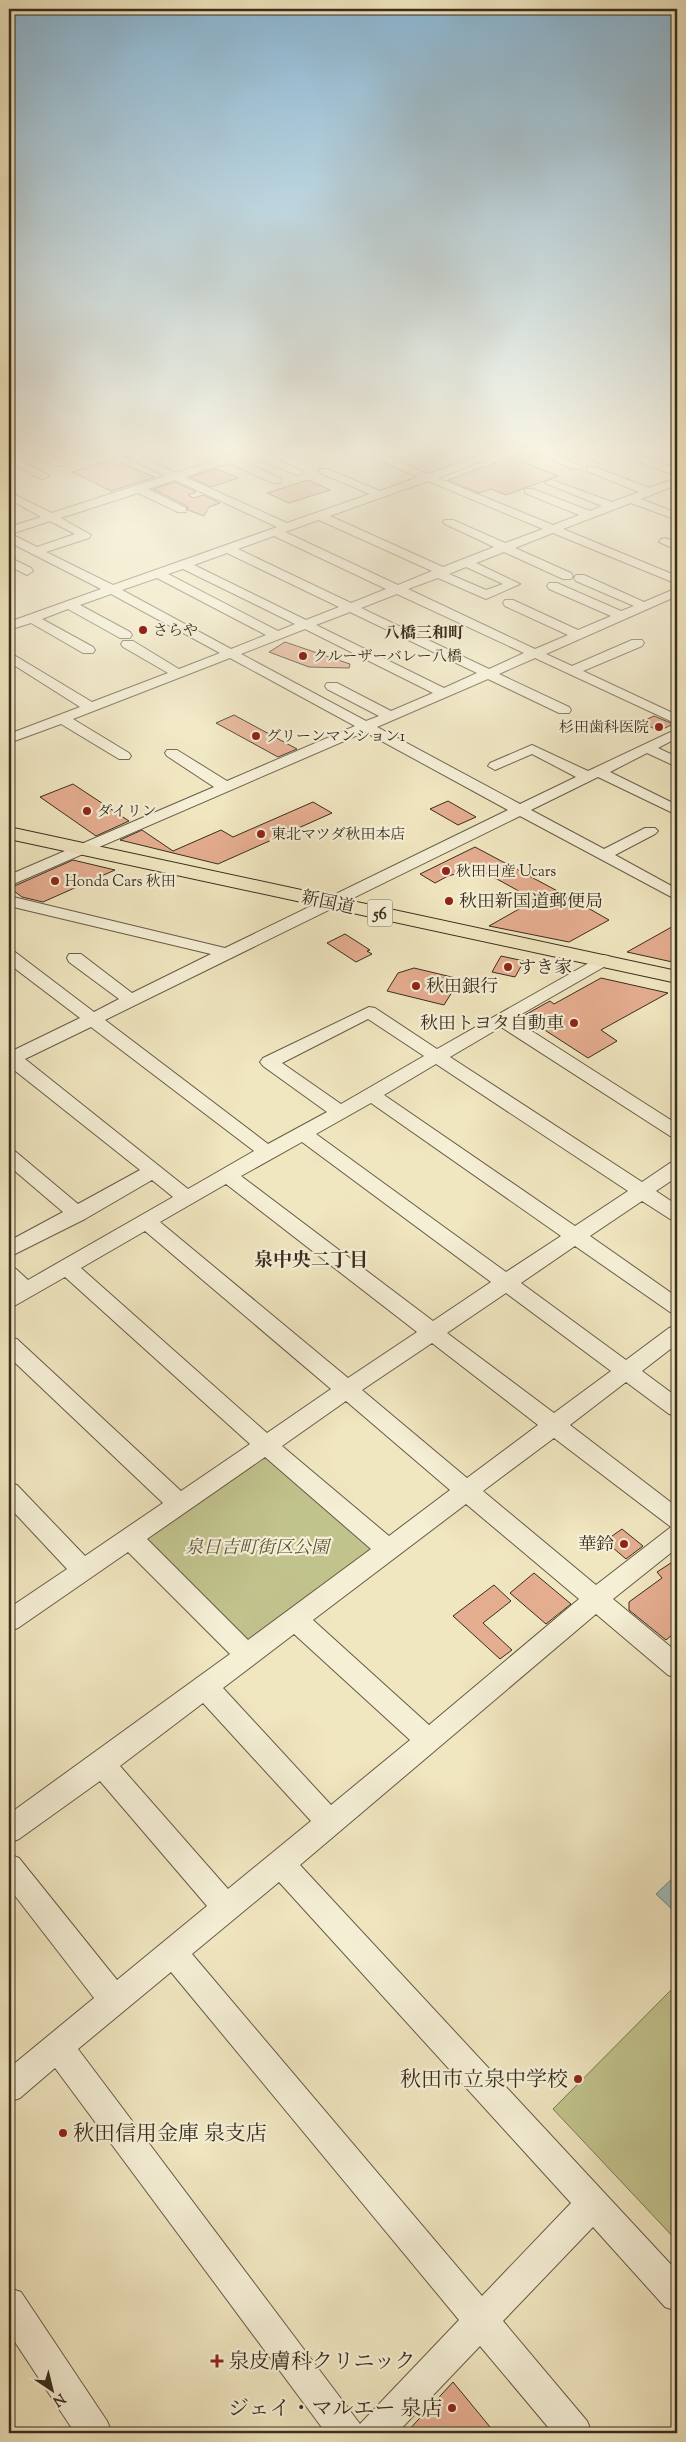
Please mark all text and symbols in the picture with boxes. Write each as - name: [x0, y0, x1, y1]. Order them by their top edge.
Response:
- place label: さらや: [153, 621, 198, 642]
- district label: 八橋三和町: [384, 623, 464, 646]
- marker: さらや: [137, 624, 149, 636]
- place label: クルーザーバレー八橋: [313, 647, 462, 668]
- marker: クルーザーバレー八橋: [297, 650, 309, 662]
- place label: 杉田歯科医院: [559, 718, 649, 739]
- marker: 杉田歯科医院: [653, 721, 665, 733]
- place label: グリーンマンション1: [266, 727, 405, 748]
- marker: グリーンマンション1: [250, 730, 262, 742]
- place label: ダイリン: [97, 802, 157, 823]
- marker: ダイリン: [81, 805, 93, 817]
- place label: 東北マツダ秋田本店: [271, 825, 405, 846]
- marker: 東北マツダ秋田本店: [255, 828, 267, 840]
- place label: 秋田日産 Ucars: [456, 862, 556, 883]
- marker: 秋田日産 Ucars: [440, 865, 452, 877]
- place label: Honda Cars 秋田: [65, 872, 176, 893]
- marker: Honda Cars 秋田: [49, 875, 61, 887]
- street label: 新国道: [298, 886, 357, 922]
- place label: 秋田新国道郵便局: [459, 890, 603, 916]
- marker: 秋田新国道郵便局: [443, 895, 455, 907]
- road number: 56: [368, 900, 392, 926]
- place label: すき家: [518, 956, 572, 982]
- marker: すき家: [502, 961, 514, 973]
- place label: 秋田銀行: [426, 975, 498, 1001]
- marker: 秋田銀行: [410, 980, 422, 992]
- place label: 秋田トヨタ自動車: [420, 1012, 564, 1038]
- marker: 秋田トヨタ自動車: [568, 1017, 580, 1029]
- district label: 泉中央二丁目: [254, 1248, 368, 1275]
- place label: 華鈴: [578, 1533, 614, 1559]
- park label: 泉日吉町街区公園: [185, 1536, 332, 1562]
- marker: 華鈴: [618, 1538, 630, 1550]
- place label: 秋田市立泉中学校: [400, 2066, 568, 2096]
- marker: 秋田市立泉中学校: [572, 2073, 584, 2085]
- place label: 秋田信用金庫 泉支店: [73, 2120, 266, 2150]
- marker: 秋田信用金庫 泉支店: [57, 2127, 69, 2139]
- place label: 泉皮膚科クリニック: [228, 2348, 416, 2378]
- marker: 泉皮膚科クリニック: [210, 2354, 224, 2368]
- north arrow: [28, 2364, 78, 2414]
- text: N: [48, 2388, 69, 2410]
- place label: ジェイ・マルエー 泉店: [228, 2395, 442, 2425]
- marker: ジェイ・マルエー 泉店: [446, 2402, 458, 2414]

